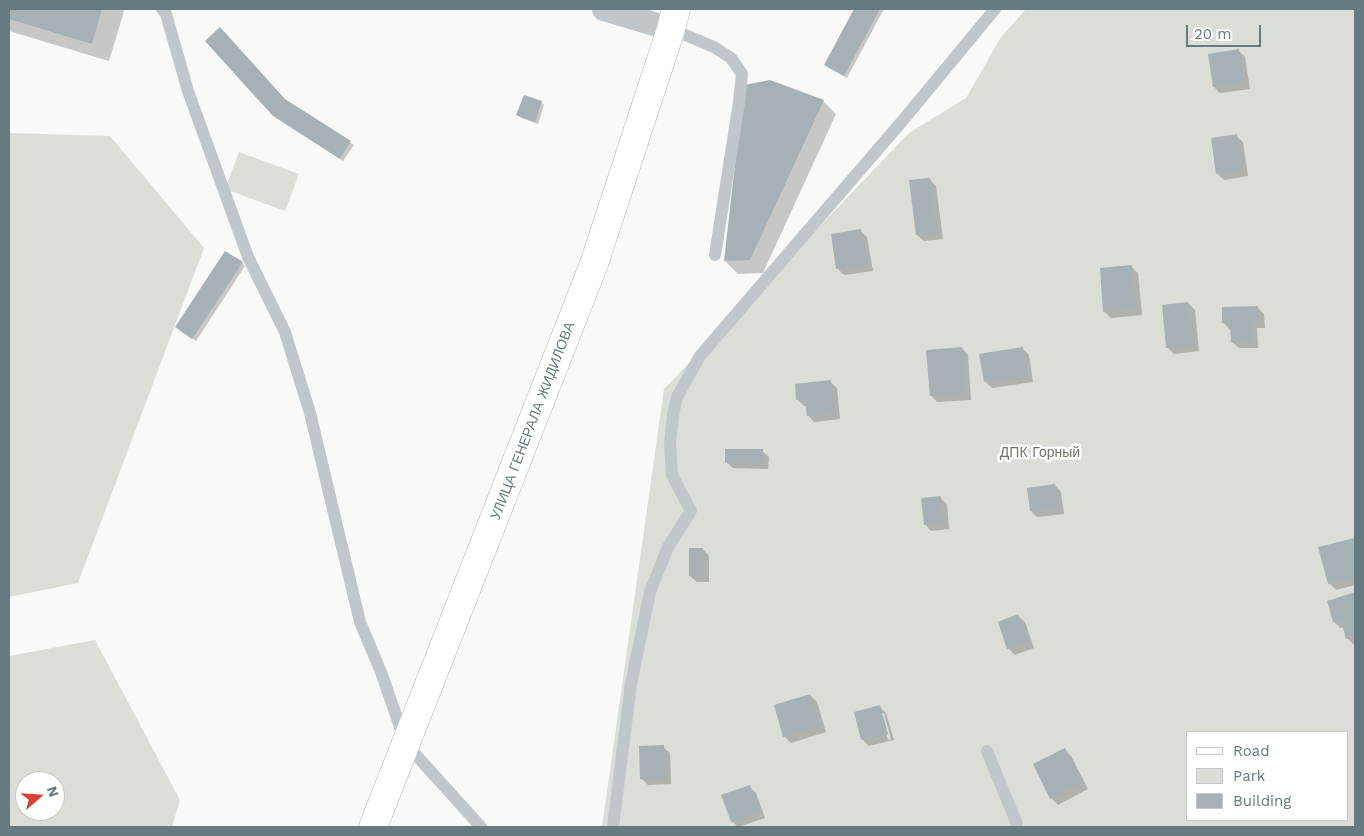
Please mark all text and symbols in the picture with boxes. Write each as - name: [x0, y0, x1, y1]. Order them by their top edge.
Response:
- scale bar: [1189, 15, 1264, 47]
- text: 20 m: [1194, 25, 1232, 43]
- street label: УЛИЦА ГЕНЕРАЛА ЖИДИЛОВА: [487, 320, 579, 522]
- park label: ДПК Горный: [1000, 445, 1080, 461]
- legend: [1186, 731, 1349, 821]
- text: Road: [1233, 742, 1270, 760]
- text: Park: [1233, 767, 1265, 785]
- north arrow: [15, 771, 65, 821]
- text: N: [44, 784, 62, 799]
- text: Building: [1233, 792, 1291, 810]

